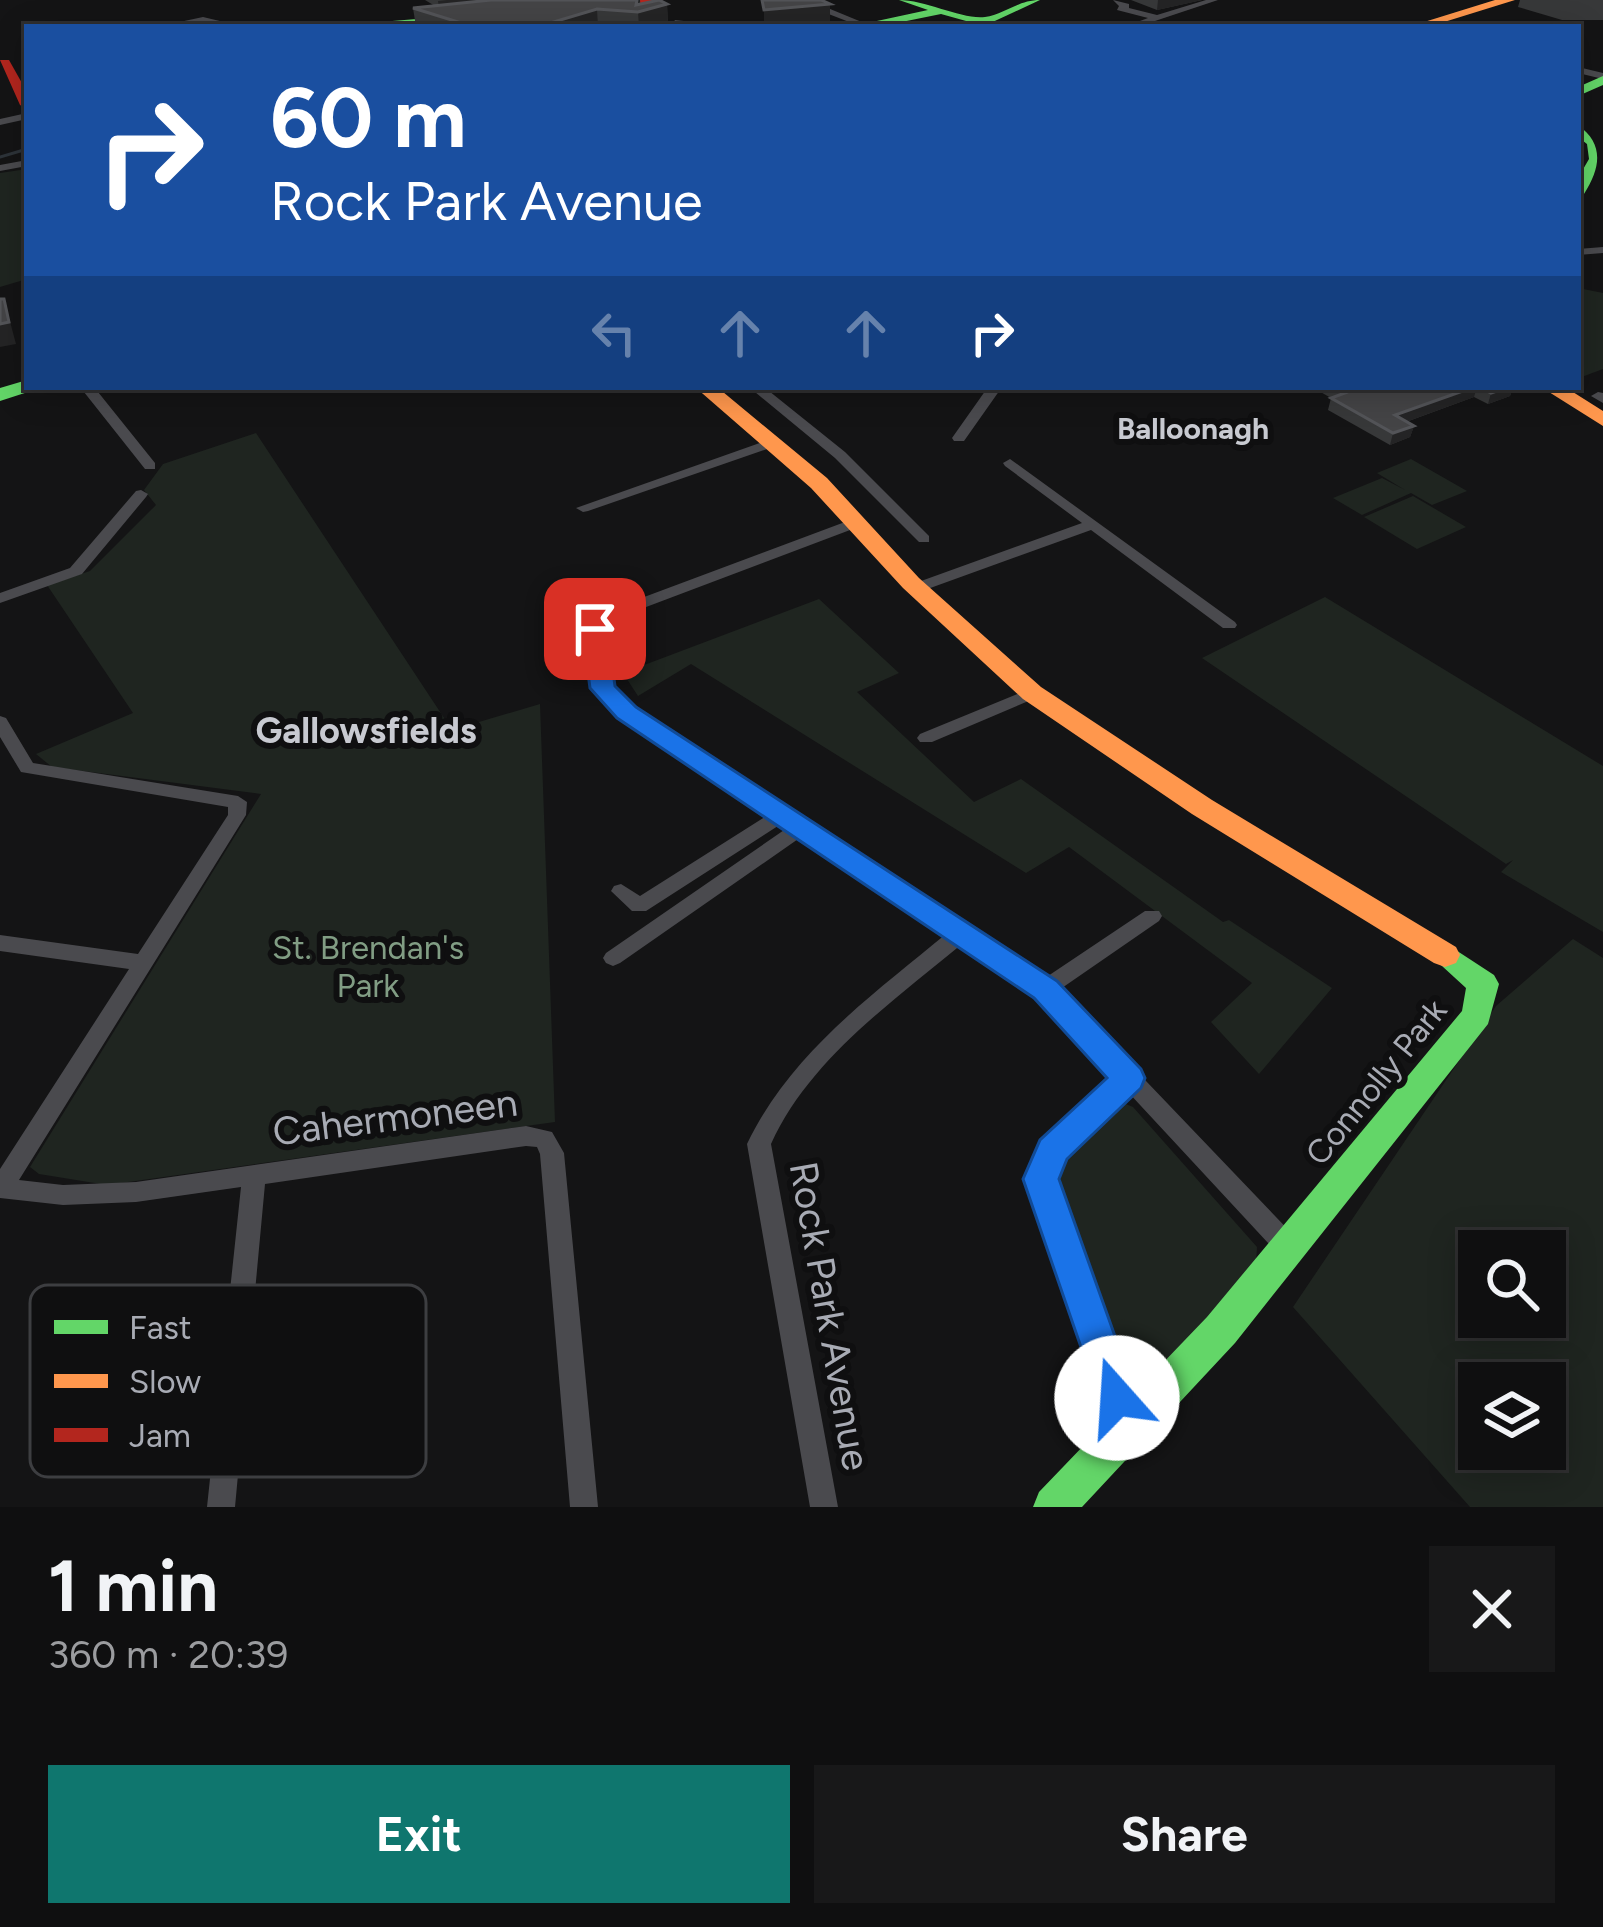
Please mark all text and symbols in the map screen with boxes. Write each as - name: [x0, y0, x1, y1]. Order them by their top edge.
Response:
- text: 60 m: [270, 67, 466, 168]
- icon: right: [72, 72, 228, 228]
- text: Rock Park Avenue: [270, 169, 703, 234]
- icon: left: [581, 300, 647, 366]
- icon: ahead: [707, 300, 773, 366]
- icon: ahead: [833, 300, 899, 366]
- icon: right: [959, 300, 1025, 366]
- district label: Balloonagh: [1117, 410, 1269, 447]
- pin: [544, 578, 646, 680]
- icon: arrive: [562, 596, 628, 662]
- district label: Gallowsfields: [255, 709, 477, 752]
- park label: St. Brendan's Park: [272, 928, 464, 1005]
- street label: Connolly Park: [1297, 991, 1455, 1173]
- street label: Cahermoneen: [270, 1079, 520, 1155]
- street label: Rock Park Avenue: [780, 1158, 880, 1474]
- map controls: [1458, 1230, 1566, 1470]
- button: search: [1458, 1230, 1566, 1338]
- legend: [30, 1285, 426, 1477]
- text: Fast: [129, 1308, 191, 1347]
- position arrow: [1054, 1335, 1180, 1461]
- text: Slow: [129, 1362, 201, 1401]
- button: layers: [1458, 1362, 1566, 1470]
- text: Jam: [129, 1416, 191, 1455]
- text: 1 min: [48, 1543, 218, 1629]
- button: close: [1429, 1546, 1555, 1672]
- text: 360 m · 20:39: [48, 1631, 288, 1678]
- button: Exit: [48, 1765, 790, 1903]
- button: Share: [814, 1765, 1555, 1903]

